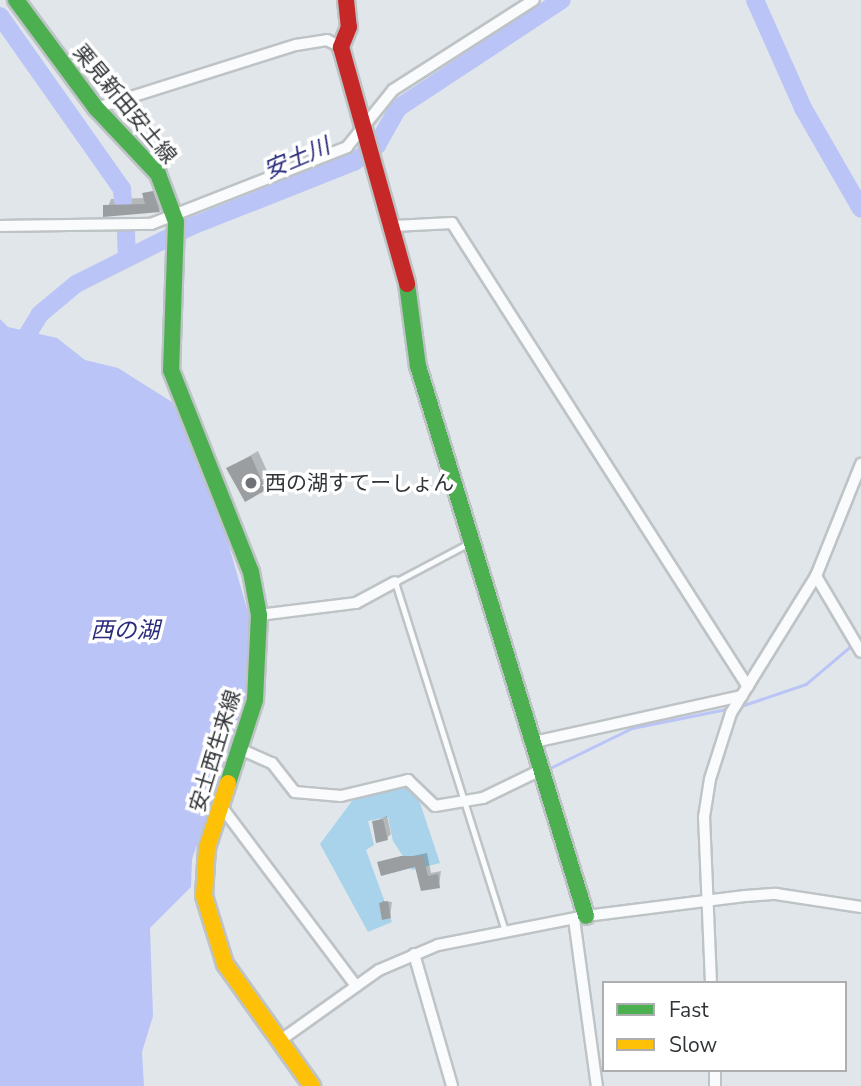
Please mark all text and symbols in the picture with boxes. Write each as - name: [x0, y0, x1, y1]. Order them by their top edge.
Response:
- street label: 栗見新田安土線: [68, 40, 182, 168]
- water label: 安土川: [260, 133, 334, 185]
- place label: 西の湖すてーしょん: [265, 470, 454, 496]
- marker: 西の湖すてーしょん: [243, 475, 259, 491]
- water label: 西の湖: [91, 617, 159, 645]
- street label: 安土西生来線: [185, 687, 245, 815]
- legend: [602, 981, 847, 1072]
- text: Fast: [669, 996, 709, 1024]
- text: Slow: [669, 1031, 717, 1059]

